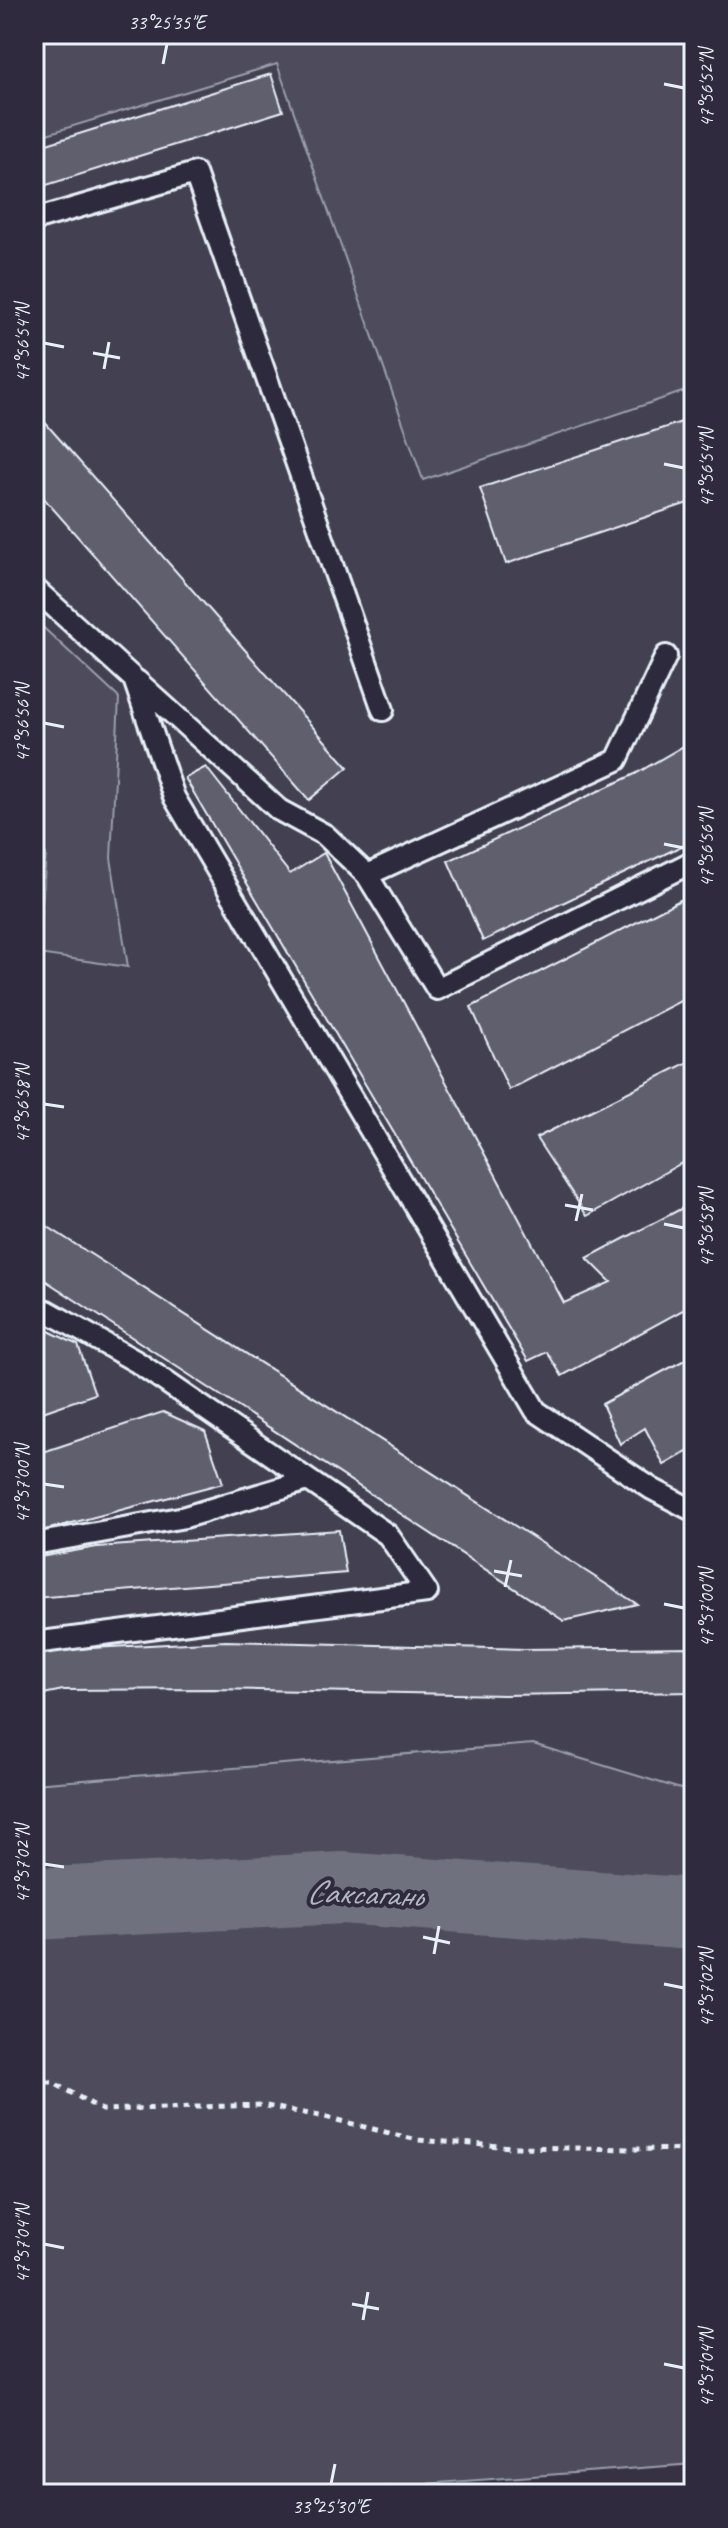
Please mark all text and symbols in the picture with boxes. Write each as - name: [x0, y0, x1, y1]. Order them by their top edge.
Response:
- text: 33°25'35"E: [128, 10, 208, 35]
- text: 47°56'52"N: [694, 46, 719, 127]
- text: 47°56'54"N: [10, 301, 35, 382]
- text: 47°56'54"N: [694, 426, 719, 507]
- text: 47°56'56"N: [10, 681, 35, 762]
- text: 47°56'56"N: [694, 806, 719, 887]
- text: 47°56'58"N: [10, 1062, 35, 1143]
- text: 47°56'58"N: [694, 1186, 719, 1267]
- text: 47°57'00"N: [10, 1442, 35, 1523]
- text: 47°57'00"N: [694, 1566, 719, 1647]
- text: 47°57'02"N: [10, 1822, 35, 1903]
- water label: Саксагань: [306, 1869, 427, 1917]
- text: 47°57'02"N: [694, 1946, 719, 2027]
- text: 47°57'04"N: [10, 2202, 35, 2283]
- text: 47°57'04"N: [694, 2326, 719, 2407]
- text: 33°25'30"E: [292, 2494, 372, 2519]

